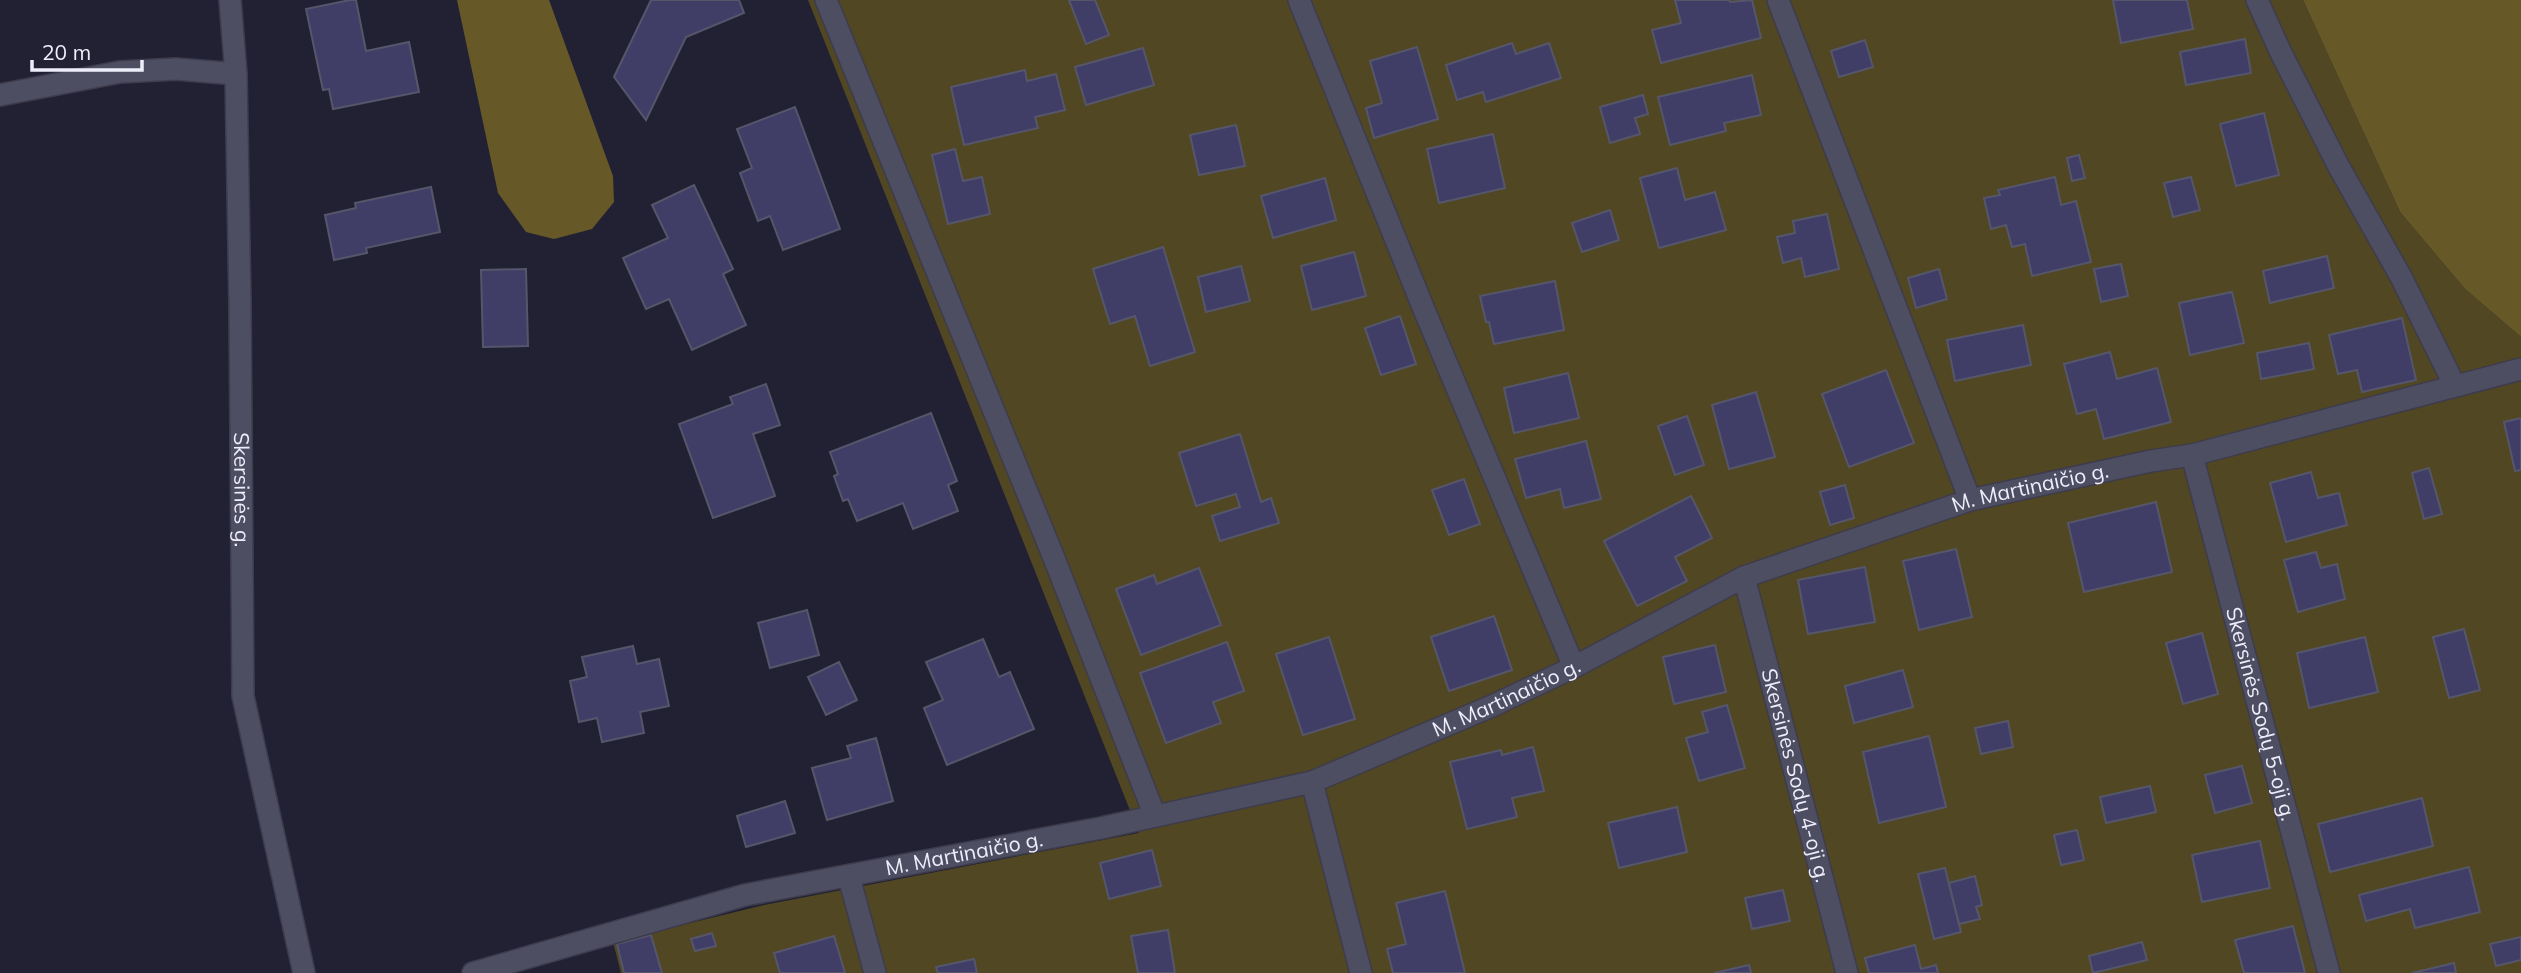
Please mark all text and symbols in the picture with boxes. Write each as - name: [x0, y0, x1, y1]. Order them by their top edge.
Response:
- scale bar: [32, 28, 142, 72]
- text: 20 m: [42, 39, 91, 65]
- street label: Skersinės g.: [229, 432, 256, 547]
- street label: M. Martinaičio g.: [1948, 457, 2111, 517]
- street label: Skersinės Sodų 5-oji g.: [2221, 604, 2302, 823]
- street label: M. Martinaičio g.: [1428, 652, 1585, 742]
- street label: Skersinės Sodų 4-oji g.: [1756, 665, 1837, 885]
- street label: M. Martinaičio g.: [883, 825, 1045, 880]

